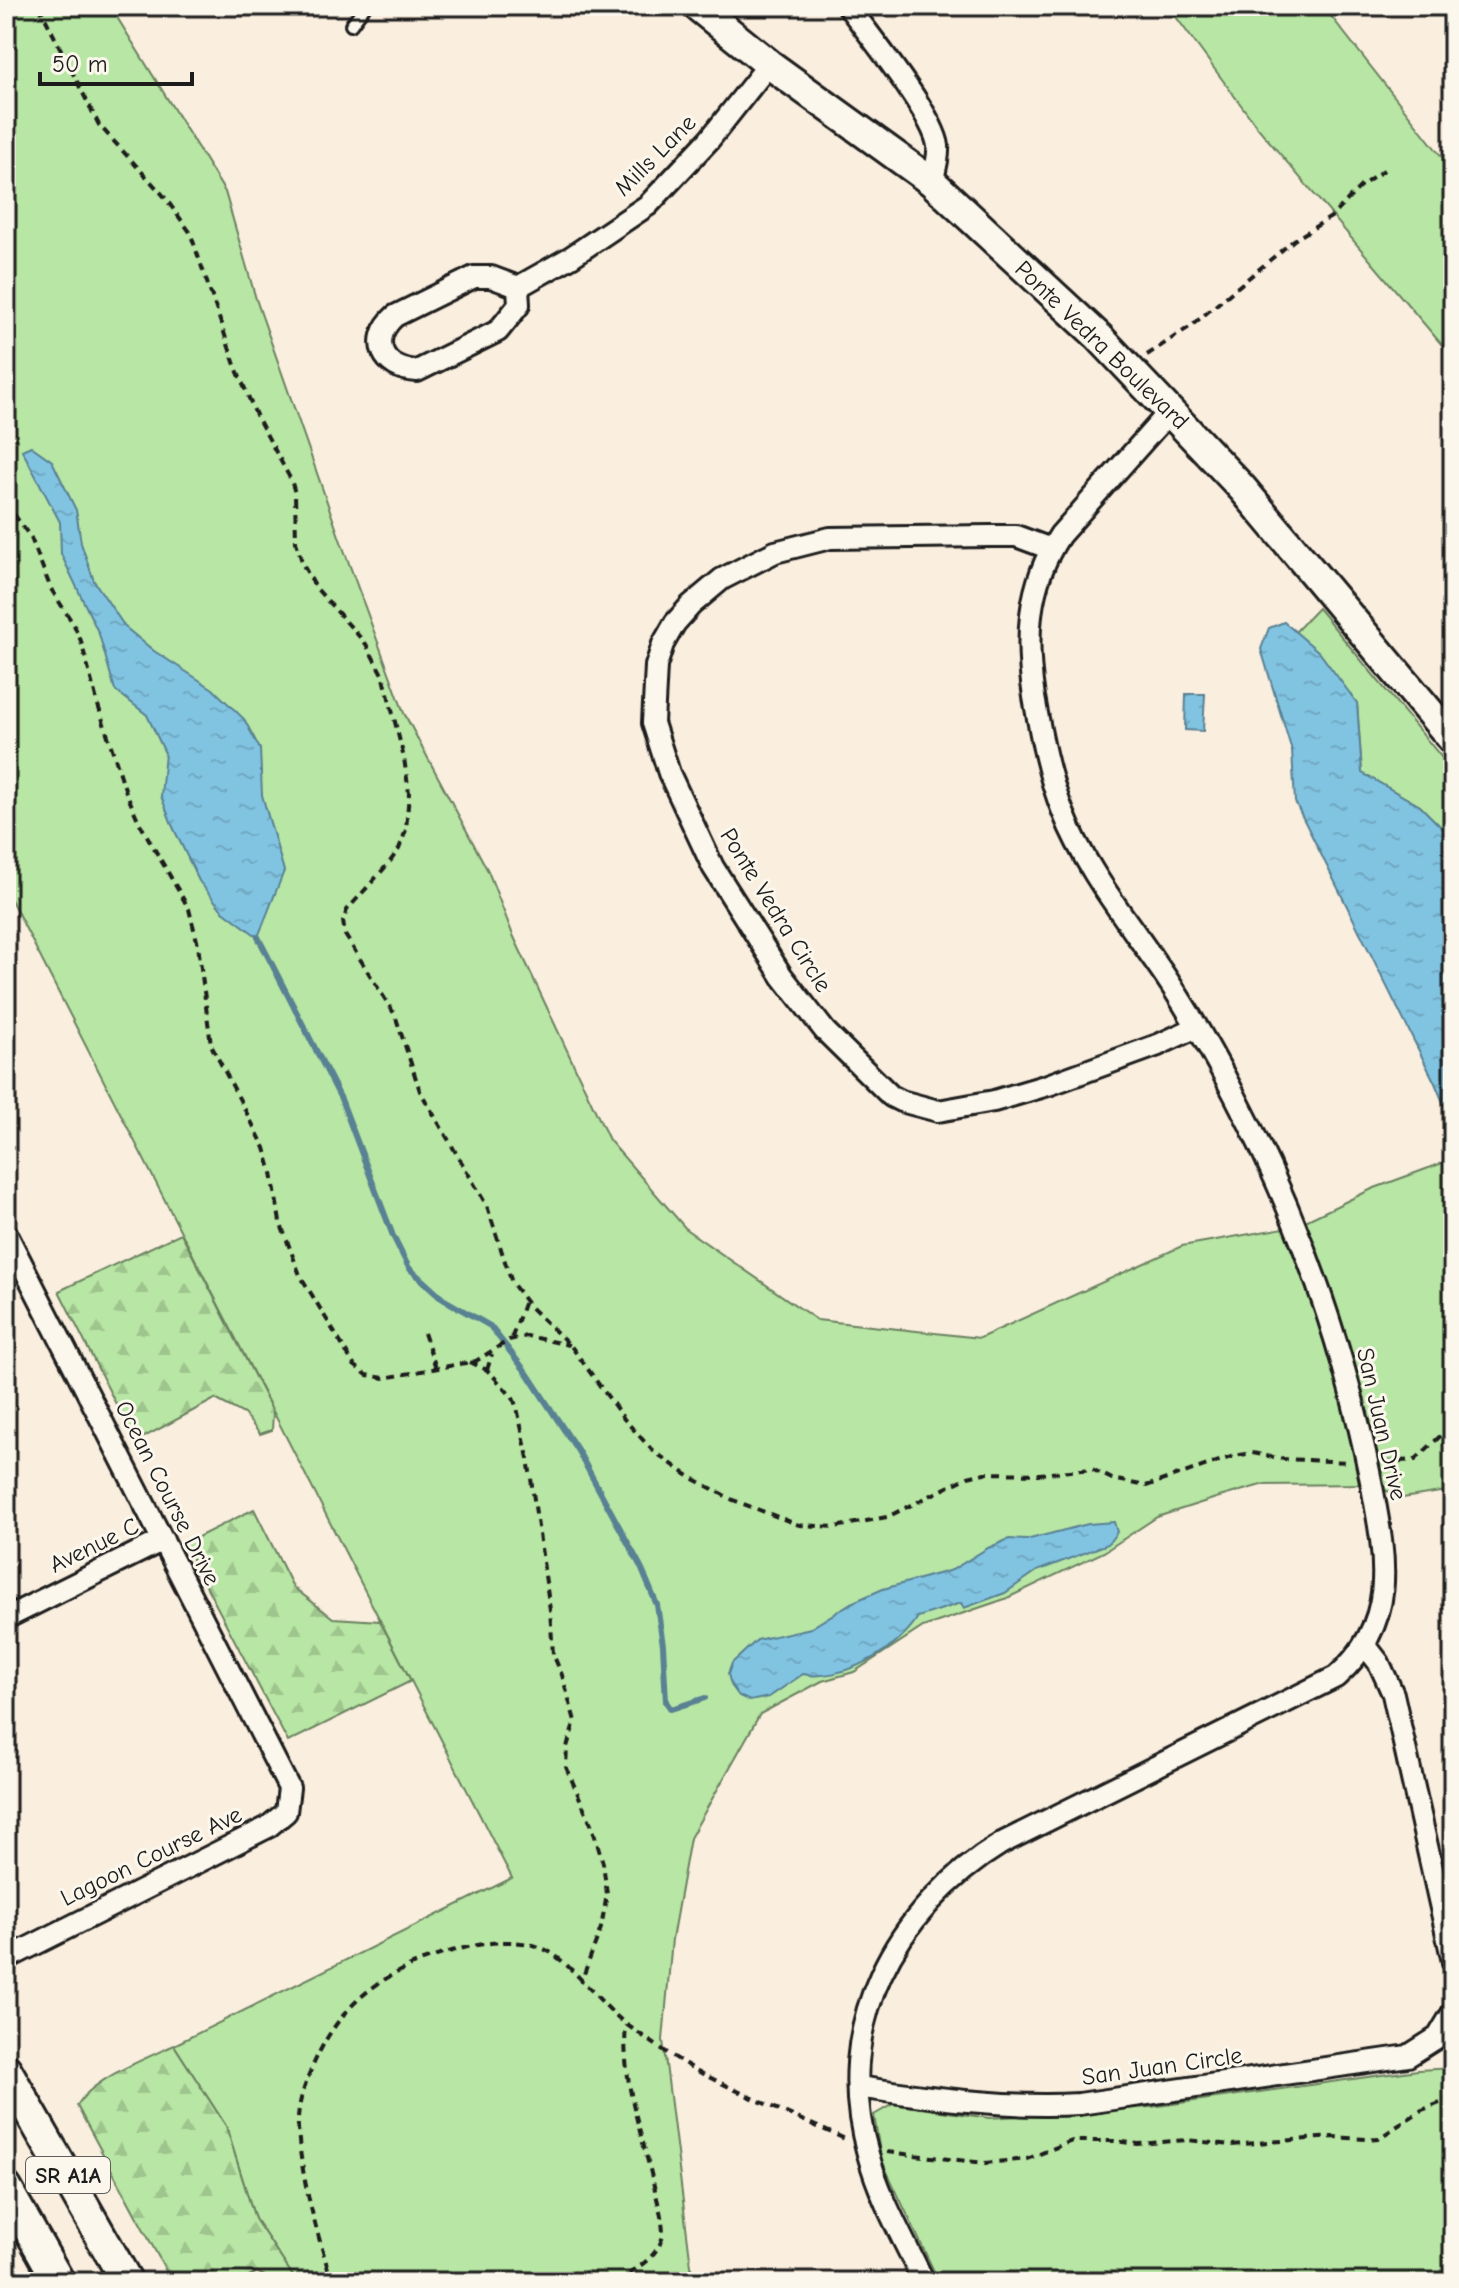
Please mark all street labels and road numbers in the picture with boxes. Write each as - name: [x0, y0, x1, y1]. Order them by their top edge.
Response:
- street label: Mills Lane: [609, 109, 701, 201]
- street label: Ponte Vedra Boulevard: [1009, 255, 1195, 435]
- street label: Ponte Vedra Circle: [714, 823, 838, 997]
- street label: San Juan Drive: [1351, 1345, 1413, 1503]
- street label: Ocean Course Drive: [109, 1396, 227, 1590]
- street label: Avenue C: [45, 1511, 143, 1579]
- street label: Lagoon Course Ave: [56, 1800, 246, 1912]
- street label: San Juan Circle: [1080, 2041, 1244, 2091]
- road number: SR A1A: [26, 2157, 110, 2193]

